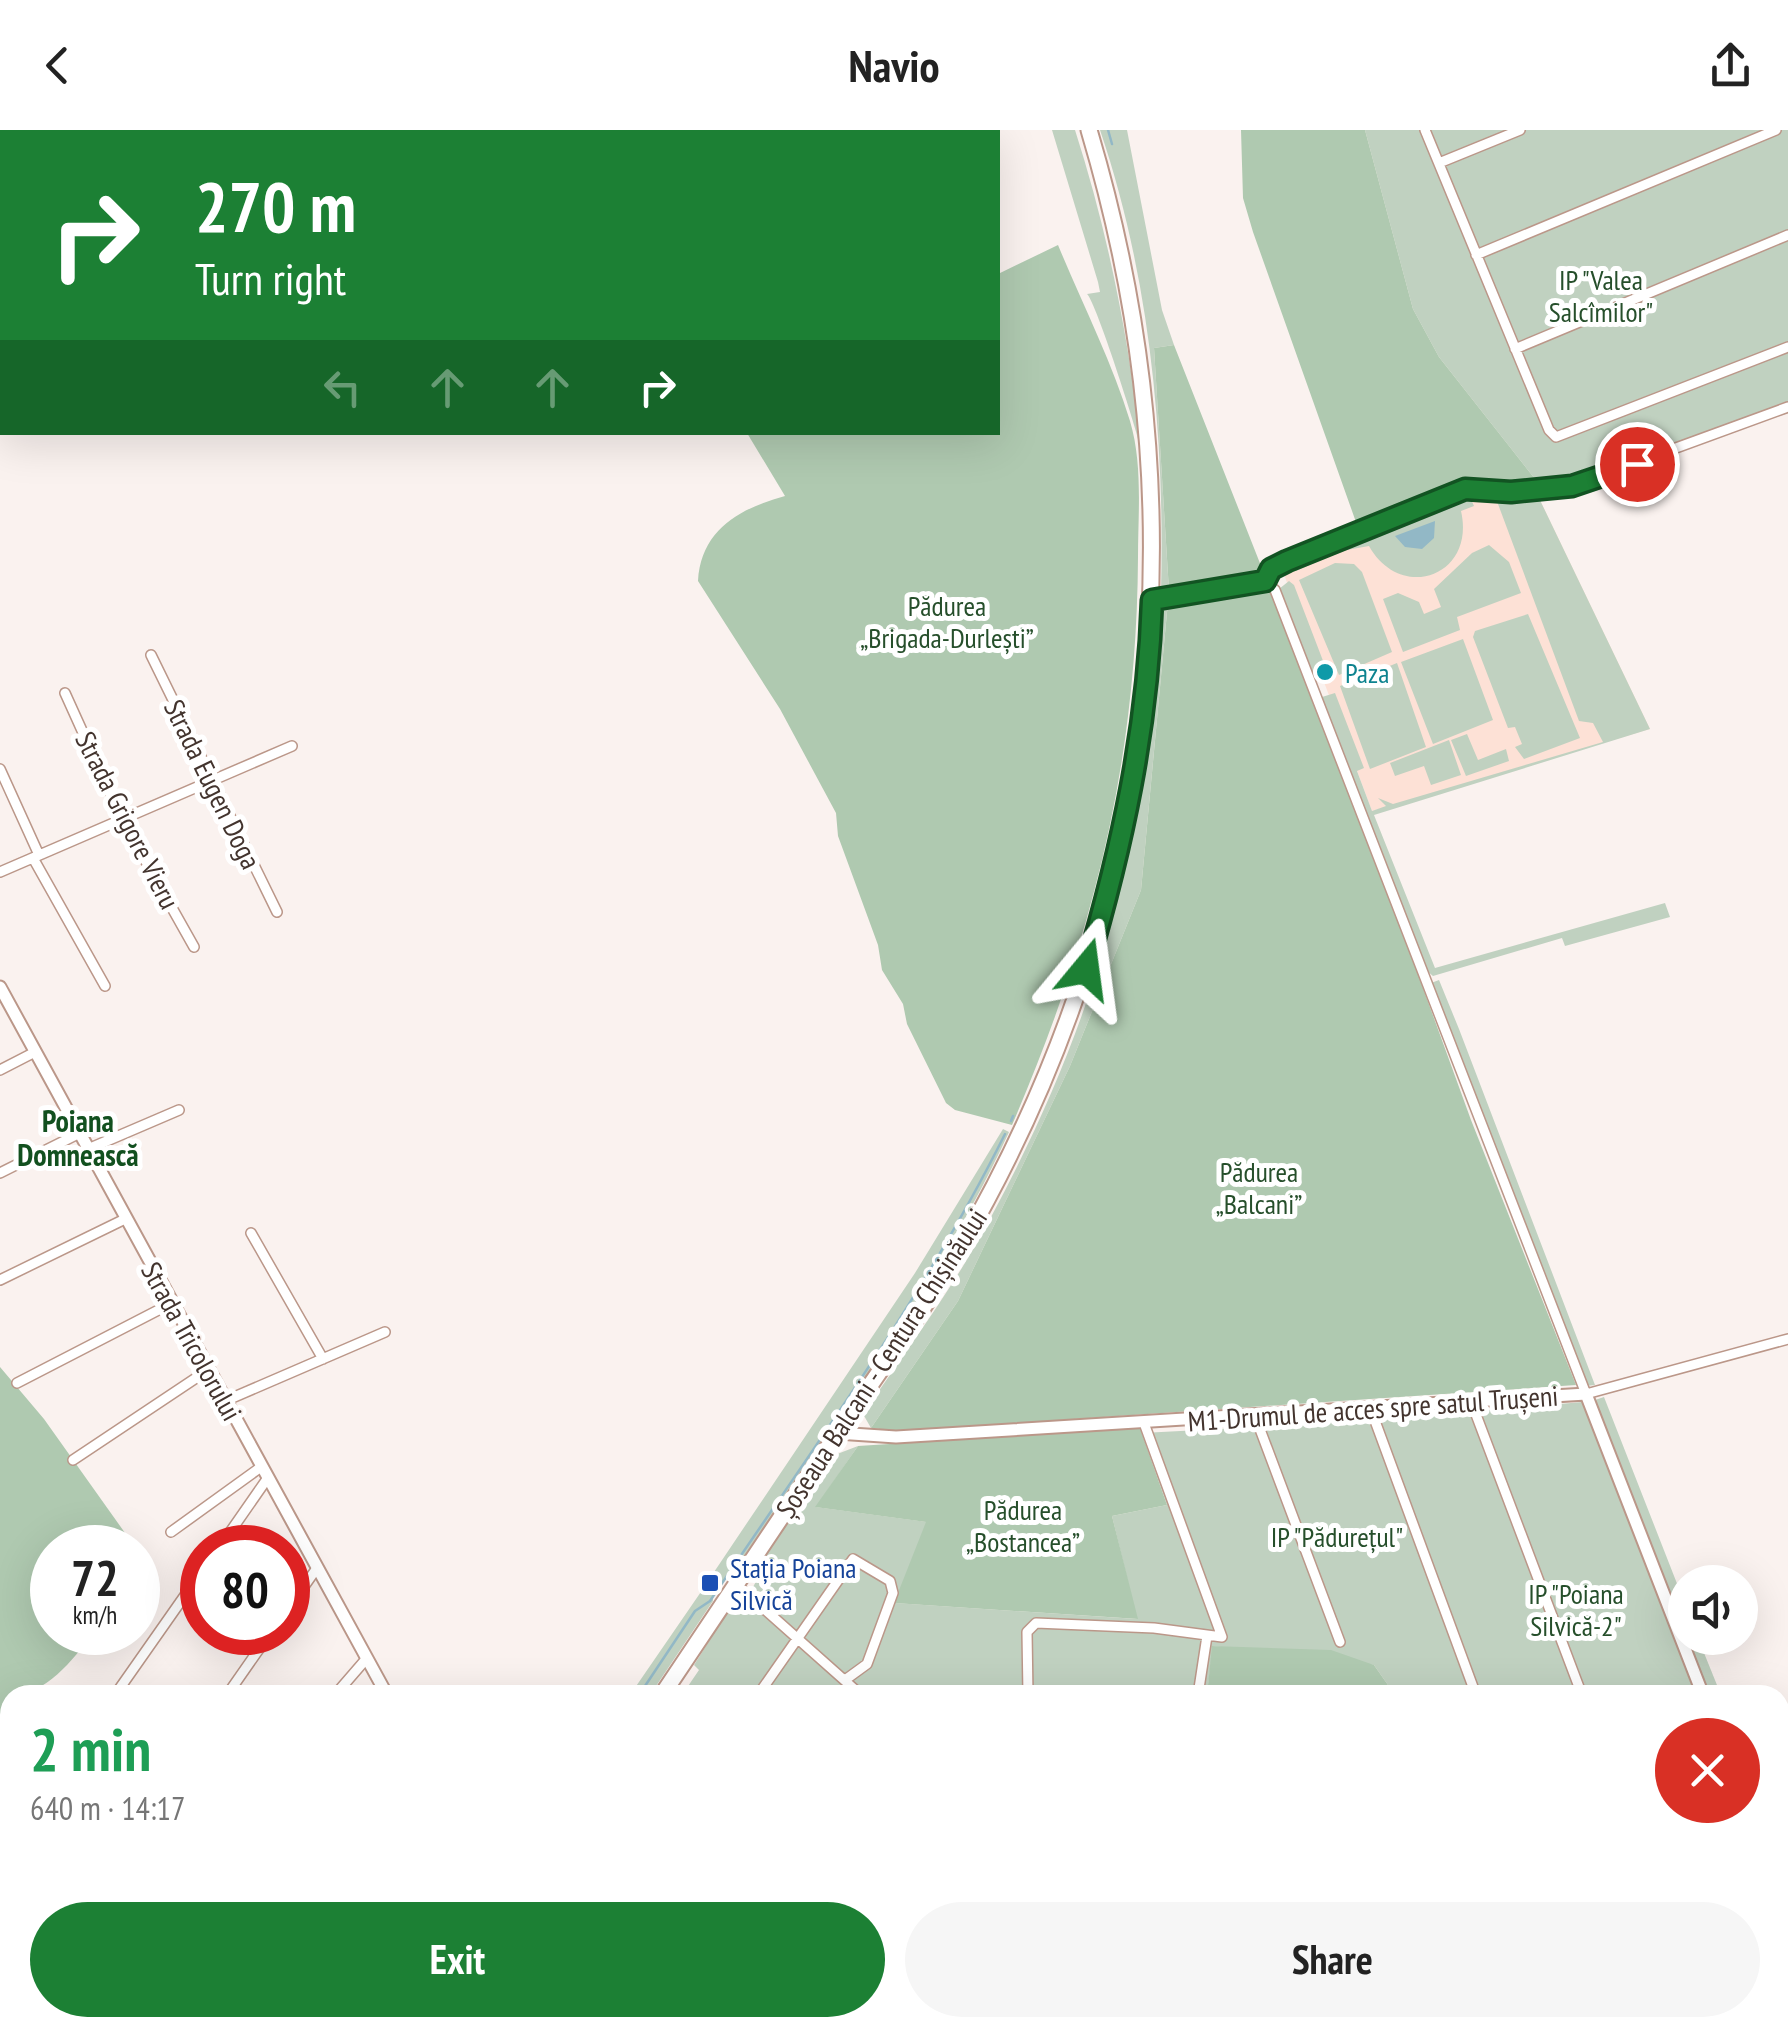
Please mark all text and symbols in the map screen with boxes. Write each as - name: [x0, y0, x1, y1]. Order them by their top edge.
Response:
- text: Navio: [849, 36, 940, 94]
- icon: back: [30, 38, 85, 93]
- icon: share: [1703, 38, 1758, 93]
- text: 270 m: [195, 161, 356, 251]
- icon: right: [30, 170, 160, 300]
- text: Turn right: [195, 249, 346, 307]
- park label: IP "Valea Salcîmilor": [1549, 261, 1653, 330]
- icon: left: [315, 360, 370, 415]
- icon: ahead: [420, 360, 475, 415]
- icon: ahead: [525, 360, 580, 415]
- icon: right: [630, 360, 685, 415]
- pin: [1595, 422, 1680, 507]
- icon: arrive: [1610, 437, 1665, 492]
- park label: Pădurea „Brigada-Durlești”: [860, 587, 1034, 656]
- place label: Paza: [1345, 654, 1389, 691]
- marker: Paza: [1314, 661, 1336, 683]
- street label: Strada Eugen Doga: [156, 693, 270, 875]
- street label: Strada Grigore Vieru: [67, 725, 189, 915]
- position arrow: [1034, 917, 1138, 1021]
- district label: Poiana Domnească: [17, 1101, 139, 1174]
- park label: Pădurea „Balcani”: [1216, 1153, 1302, 1222]
- street label: Șoseaua Balcani - Centura Chișinăului: [767, 1201, 995, 1525]
- street label: Strada Tricolorului: [133, 1255, 251, 1427]
- street label: M1-Drumul de acces spre satul Trușeni: [1187, 1377, 1559, 1439]
- park label: Pădurea „Bostancea”: [966, 1491, 1080, 1560]
- park label: IP "Pădurețul": [1271, 1518, 1403, 1555]
- speed limit sign: 80: [180, 1525, 310, 1655]
- text: 72: [71, 1545, 119, 1610]
- place label: Stația Poiana Silvică: [730, 1549, 856, 1618]
- map controls: [1668, 1565, 1758, 1655]
- button: sound: [1668, 1565, 1758, 1655]
- marker: Stația Poiana Silvică: [699, 1572, 721, 1594]
- park label: IP "Poiana Silvică-2": [1528, 1575, 1624, 1644]
- text: km/h: [73, 1599, 117, 1631]
- text: 2 min: [30, 1710, 151, 1788]
- button: close: [1655, 1718, 1760, 1823]
- text: 640 m · 14:17: [30, 1787, 185, 1829]
- button: Exit: [30, 1902, 885, 2017]
- button: Share: [905, 1902, 1760, 2017]

